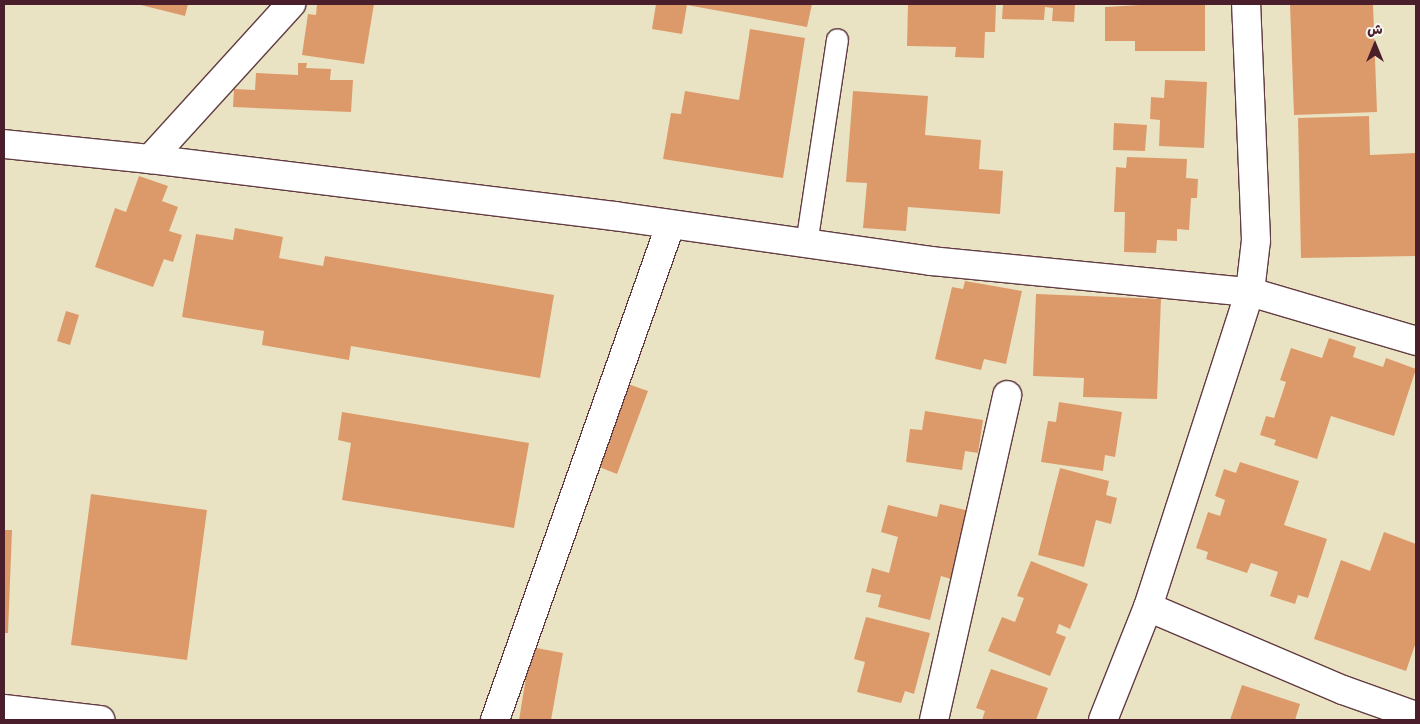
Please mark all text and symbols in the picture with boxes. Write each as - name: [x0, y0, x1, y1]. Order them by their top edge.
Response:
- north arrow: [1350, 20, 1400, 70]
- text: ش: [1367, 20, 1383, 40]

